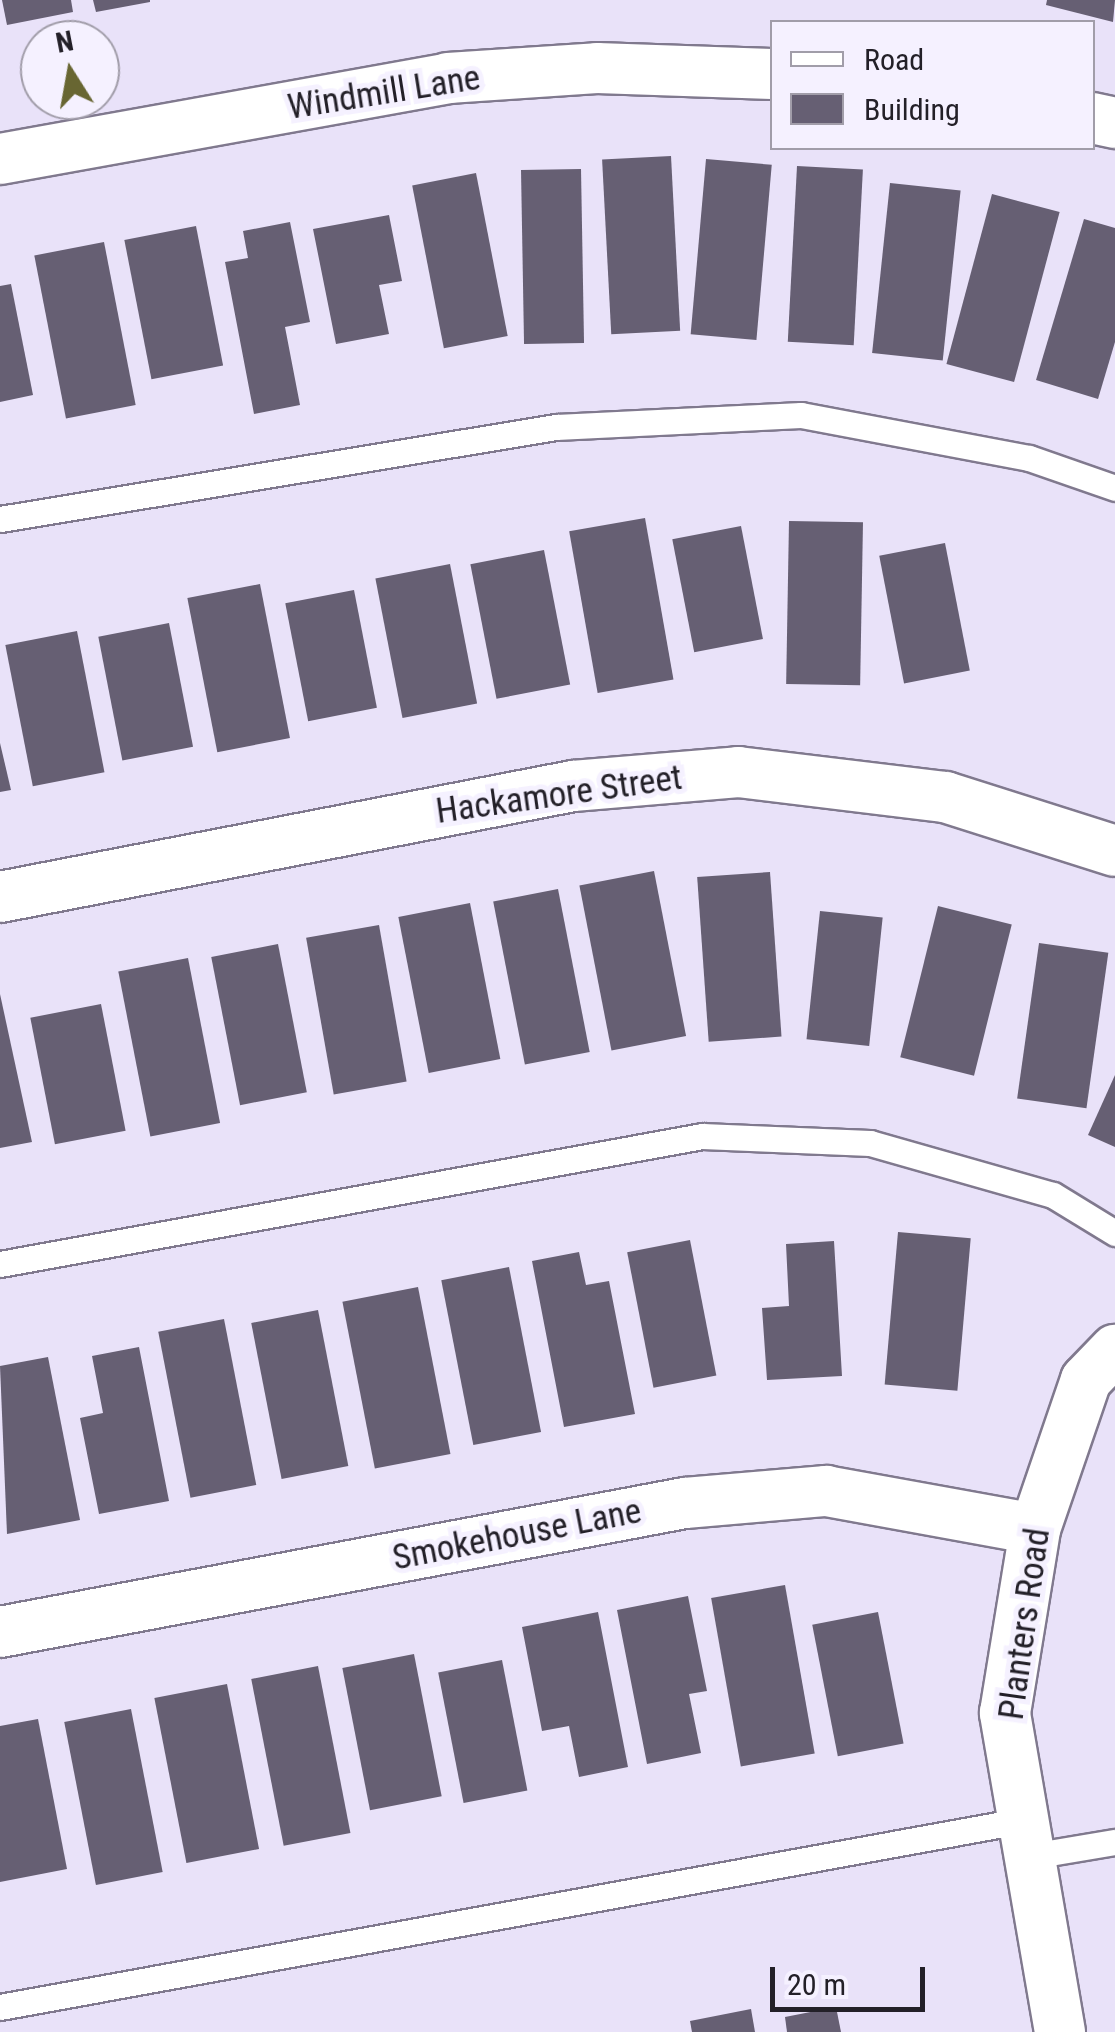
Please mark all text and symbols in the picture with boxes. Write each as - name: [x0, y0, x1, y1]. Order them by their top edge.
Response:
- north arrow: [20, 20, 120, 120]
- legend: [770, 20, 1095, 150]
- text: N: [53, 24, 76, 60]
- text: Road: [864, 42, 924, 77]
- street label: Windmill Lane: [285, 57, 483, 129]
- text: Building: [864, 92, 960, 127]
- street label: Hackamore Street: [433, 757, 685, 833]
- street label: Smokehouse Lane: [389, 1490, 645, 1580]
- street label: Planters Road: [991, 1526, 1059, 1722]
- scale bar: [775, 1947, 930, 2009]
- text: 20 m: [787, 1967, 846, 2002]

